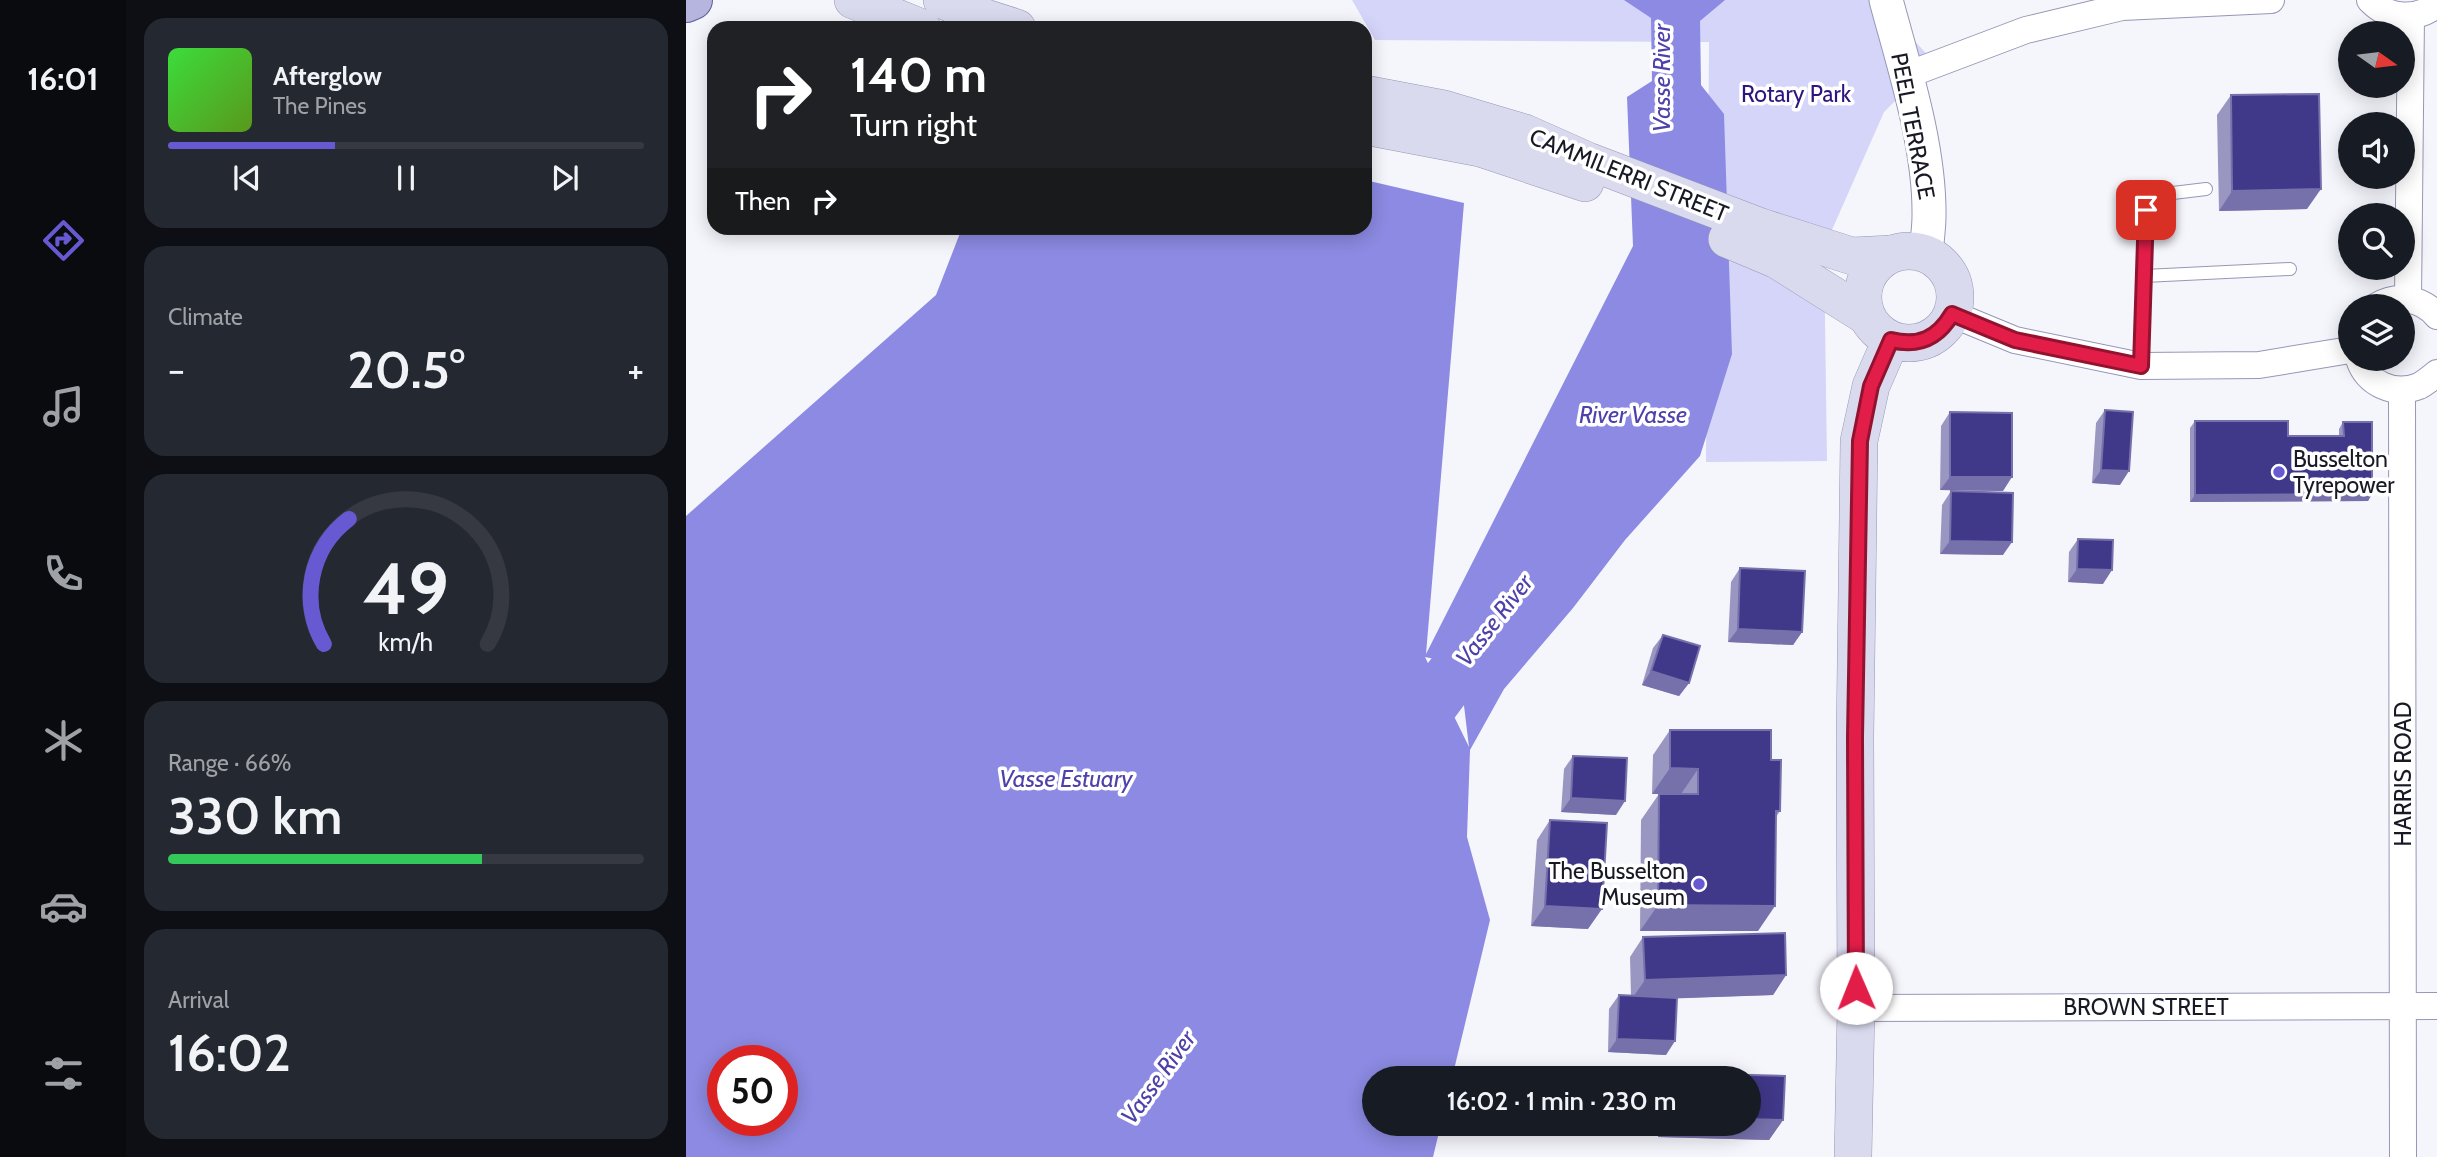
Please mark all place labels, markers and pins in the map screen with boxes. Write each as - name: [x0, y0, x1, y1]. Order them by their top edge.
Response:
- pin: [2116, 180, 2176, 240]
- place label: Busselton Tyrepower: [2293, 445, 2395, 499]
- marker: Busselton Tyrepower: [2271, 464, 2287, 480]
- place label: The Busselton Museum: [1548, 857, 1685, 911]
- marker: The Busselton Museum: [1691, 876, 1707, 892]

